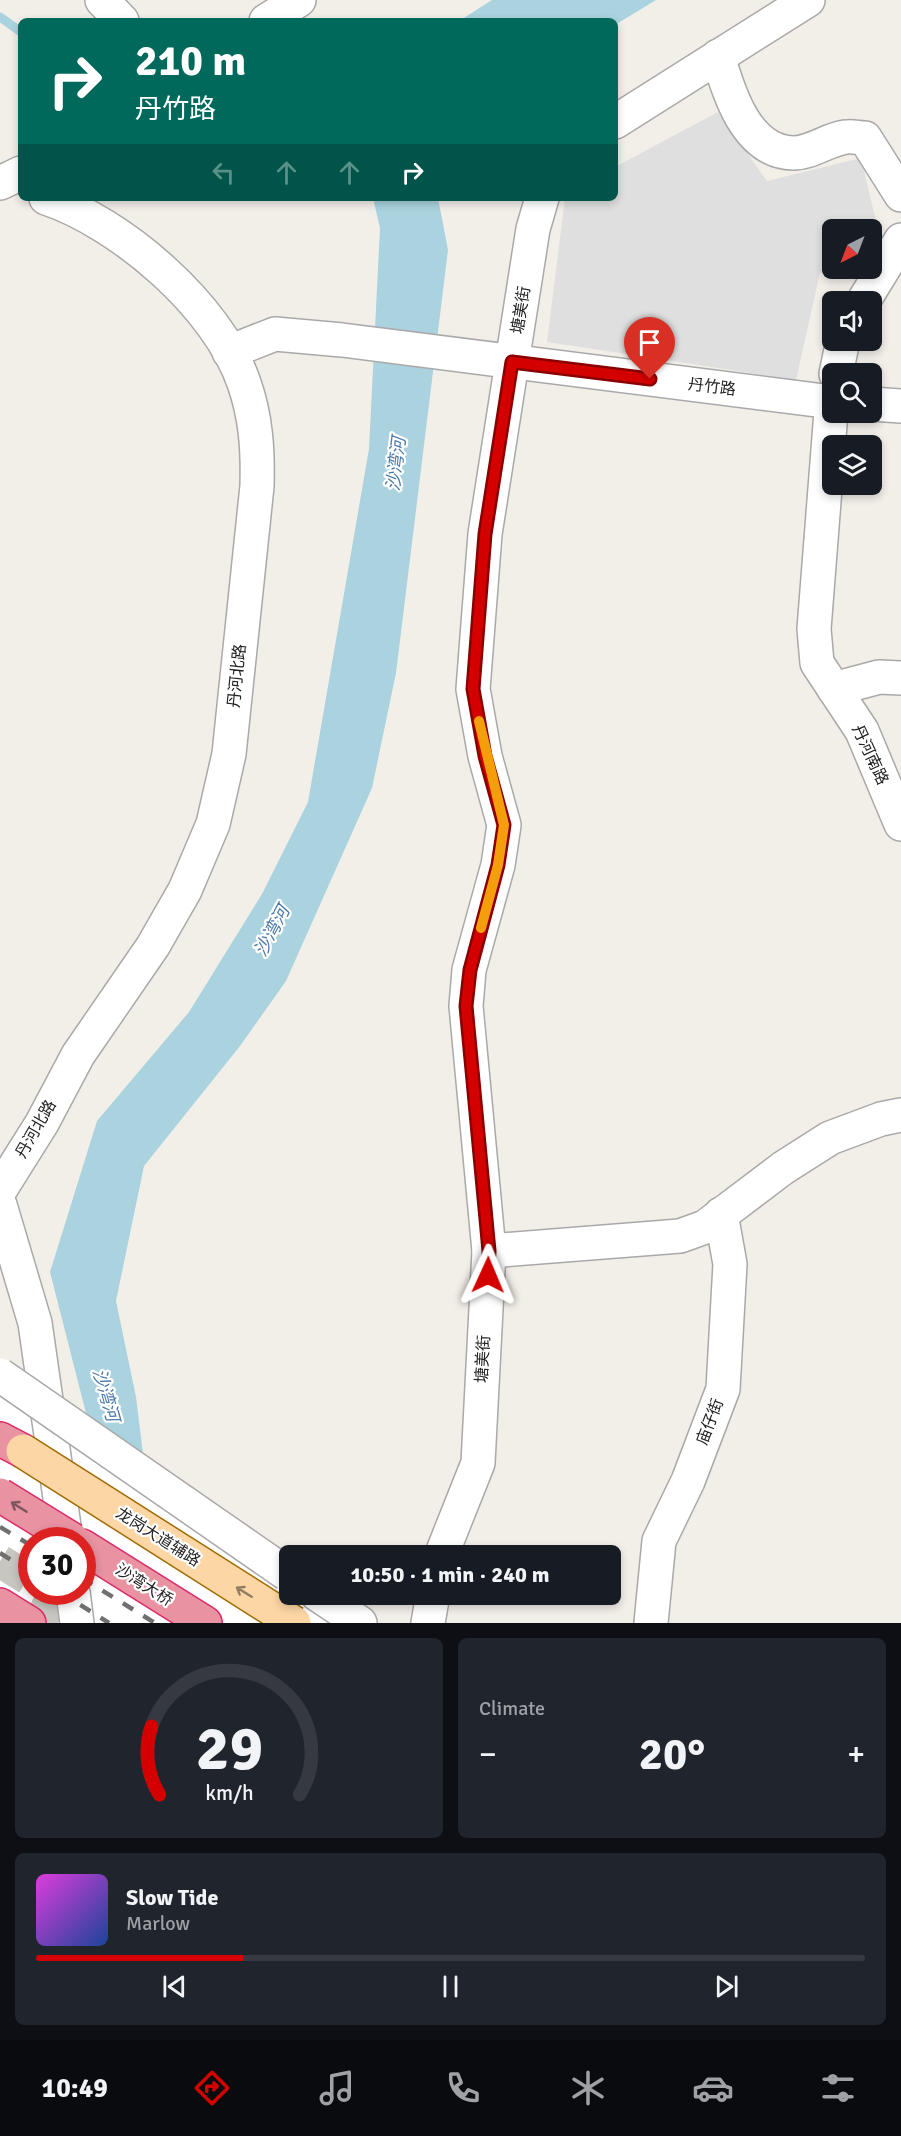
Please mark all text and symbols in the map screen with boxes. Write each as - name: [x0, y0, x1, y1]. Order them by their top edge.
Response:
- text: 210 m: [135, 36, 246, 87]
- icon: right: [36, 42, 114, 120]
- text: 丹竹路: [135, 93, 216, 126]
- icon: left: [207, 156, 240, 189]
- icon: ahead: [270, 156, 303, 189]
- icon: ahead: [333, 156, 366, 189]
- icon: right: [396, 156, 429, 189]
- north arrow: [822, 219, 882, 279]
- map controls: [822, 219, 882, 495]
- street label: 塘美街: [507, 285, 535, 335]
- button: sound: [822, 291, 882, 351]
- pin: [624, 317, 675, 379]
- icon: arrive: [633, 326, 666, 359]
- button: search: [822, 363, 882, 423]
- street label: 丹竹路: [687, 374, 737, 400]
- water label: 沙湾河: [382, 433, 411, 492]
- button: layers: [822, 435, 882, 495]
- street label: 丹河北路: [224, 643, 250, 709]
- street label: 丹河南路: [847, 722, 893, 788]
- water label: 沙湾河: [250, 899, 296, 960]
- street label: 丹河北路: [11, 1096, 61, 1162]
- position arrow: [456, 1243, 520, 1307]
- street label: 塘美街: [472, 1335, 494, 1383]
- water label: 沙湾河: [88, 1366, 125, 1427]
- street label: 庙仔街: [692, 1396, 728, 1448]
- one-way arrow: [11, 1500, 28, 1512]
- street label: 龙岗大道辅路: [112, 1503, 204, 1571]
- speed limit sign: 30: [18, 1527, 96, 1605]
- street label: 沙湾大桥: [112, 1560, 176, 1610]
- text: 10:50 · 1 min · 240 m: [350, 1561, 550, 1588]
- one-way arrow: [236, 1585, 253, 1597]
- text: Climate: [479, 1696, 545, 1721]
- text: 29: [195, 1710, 263, 1787]
- text: 20°: [639, 1727, 705, 1782]
- text: −: [479, 1734, 497, 1775]
- text: +: [847, 1734, 865, 1775]
- text: km/h: [205, 1780, 253, 1806]
- text: Slow Tide: [126, 1884, 218, 1911]
- text: Marlow: [126, 1911, 190, 1936]
- icon: previous: [158, 1970, 191, 2003]
- icon: pause: [434, 1970, 467, 2003]
- icon: next: [710, 1970, 743, 2003]
- icon: directions: [191, 2067, 233, 2109]
- icon: music: [316, 2067, 358, 2109]
- icon: phone: [442, 2067, 484, 2109]
- icon: climate: [567, 2067, 609, 2109]
- icon: car: [692, 2067, 734, 2109]
- icon: filters: [817, 2067, 859, 2109]
- text: 10:49: [42, 2072, 108, 2105]

